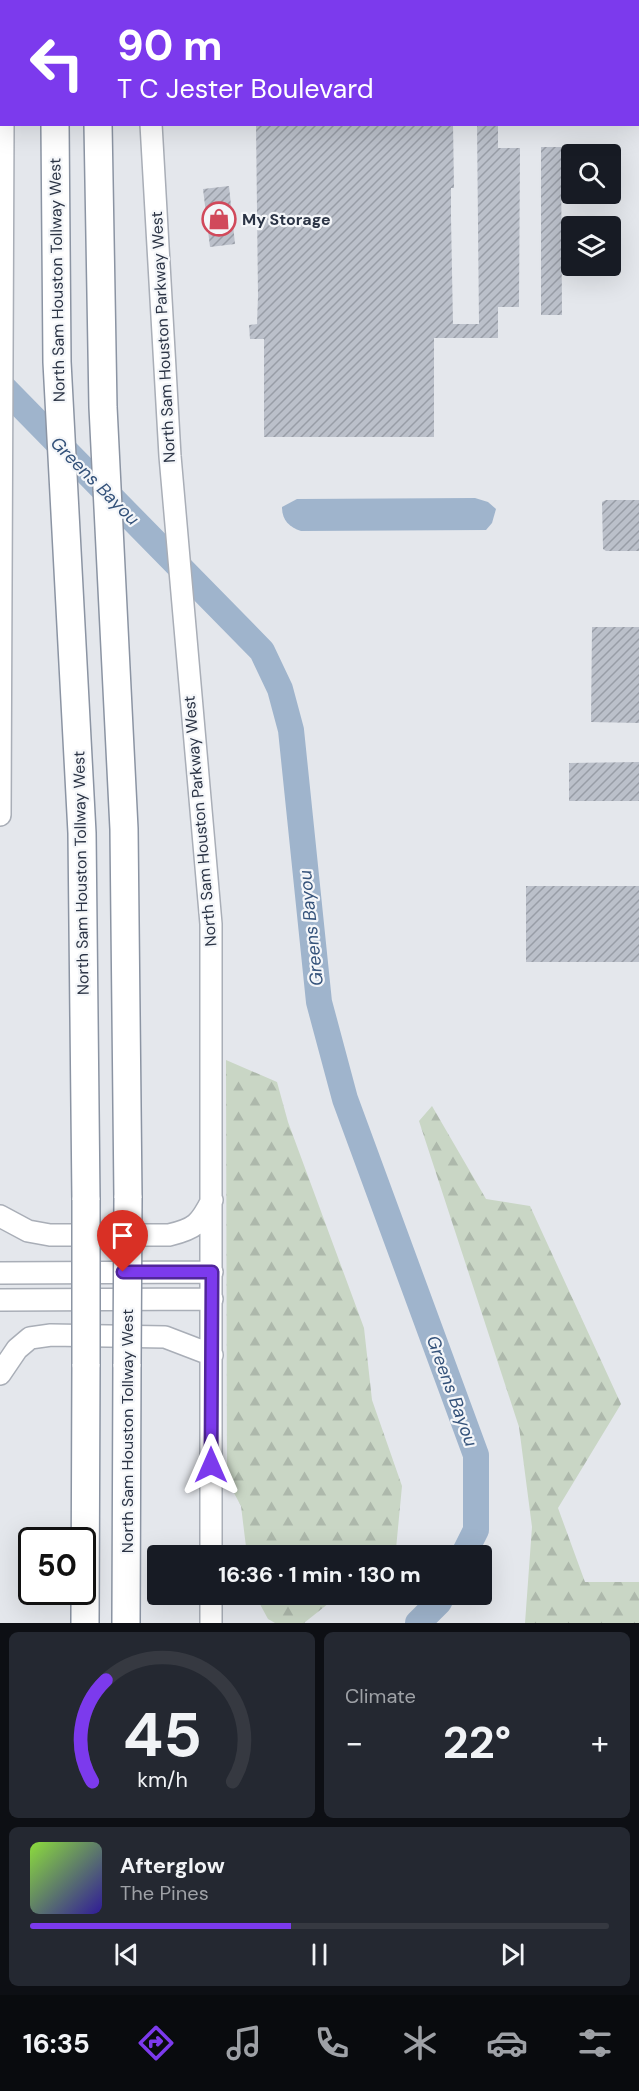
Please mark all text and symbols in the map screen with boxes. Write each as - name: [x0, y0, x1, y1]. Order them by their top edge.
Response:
- text: 90 m: [117, 18, 223, 73]
- icon: left: [18, 24, 96, 102]
- text: T C Jester Boulevard: [117, 71, 374, 106]
- map controls: [561, 144, 621, 276]
- button: search: [561, 144, 621, 204]
- street label: North Sam Houston Tollway West: [44, 158, 70, 402]
- shop icon: My Storage: [201, 201, 237, 237]
- place label: My Storage: [242, 209, 331, 230]
- street label: North Sam Houston Parkway West: [146, 211, 180, 463]
- button: layers: [561, 216, 621, 276]
- water label: Greens Bayou: [45, 431, 145, 531]
- street label: North Sam Houston Parkway West: [179, 695, 221, 947]
- street label: North Sam Houston Tollway West: [68, 751, 94, 995]
- water label: Greens Bayou: [293, 869, 329, 987]
- pin: [97, 1210, 148, 1272]
- icon: arrive: [106, 1219, 139, 1252]
- street label: North Sam Houston Tollway West: [117, 1309, 138, 1553]
- water label: Greens Bayou: [421, 1332, 483, 1450]
- position arrow: [179, 1433, 243, 1497]
- speed limit sign: 50: [18, 1527, 96, 1605]
- text: 16:36 · 1 min · 130 m: [218, 1560, 421, 1589]
- text: Climate: [345, 1683, 416, 1709]
- text: 45: [122, 1694, 202, 1775]
- text: 22°: [443, 1713, 511, 1772]
- text: −: [345, 1721, 363, 1764]
- text: +: [591, 1721, 609, 1764]
- text: km/h: [137, 1766, 187, 1794]
- text: Afterglow: [120, 1851, 225, 1880]
- text: The Pines: [120, 1880, 209, 1906]
- icon: previous: [110, 1938, 143, 1971]
- icon: pause: [303, 1938, 336, 1971]
- icon: next: [496, 1938, 529, 1971]
- icon: directions: [135, 2022, 177, 2064]
- icon: music: [223, 2022, 265, 2064]
- icon: phone: [311, 2022, 353, 2064]
- icon: climate: [399, 2022, 441, 2064]
- icon: car: [486, 2022, 528, 2064]
- icon: filters: [574, 2022, 616, 2064]
- text: 16:35: [23, 2026, 90, 2061]

